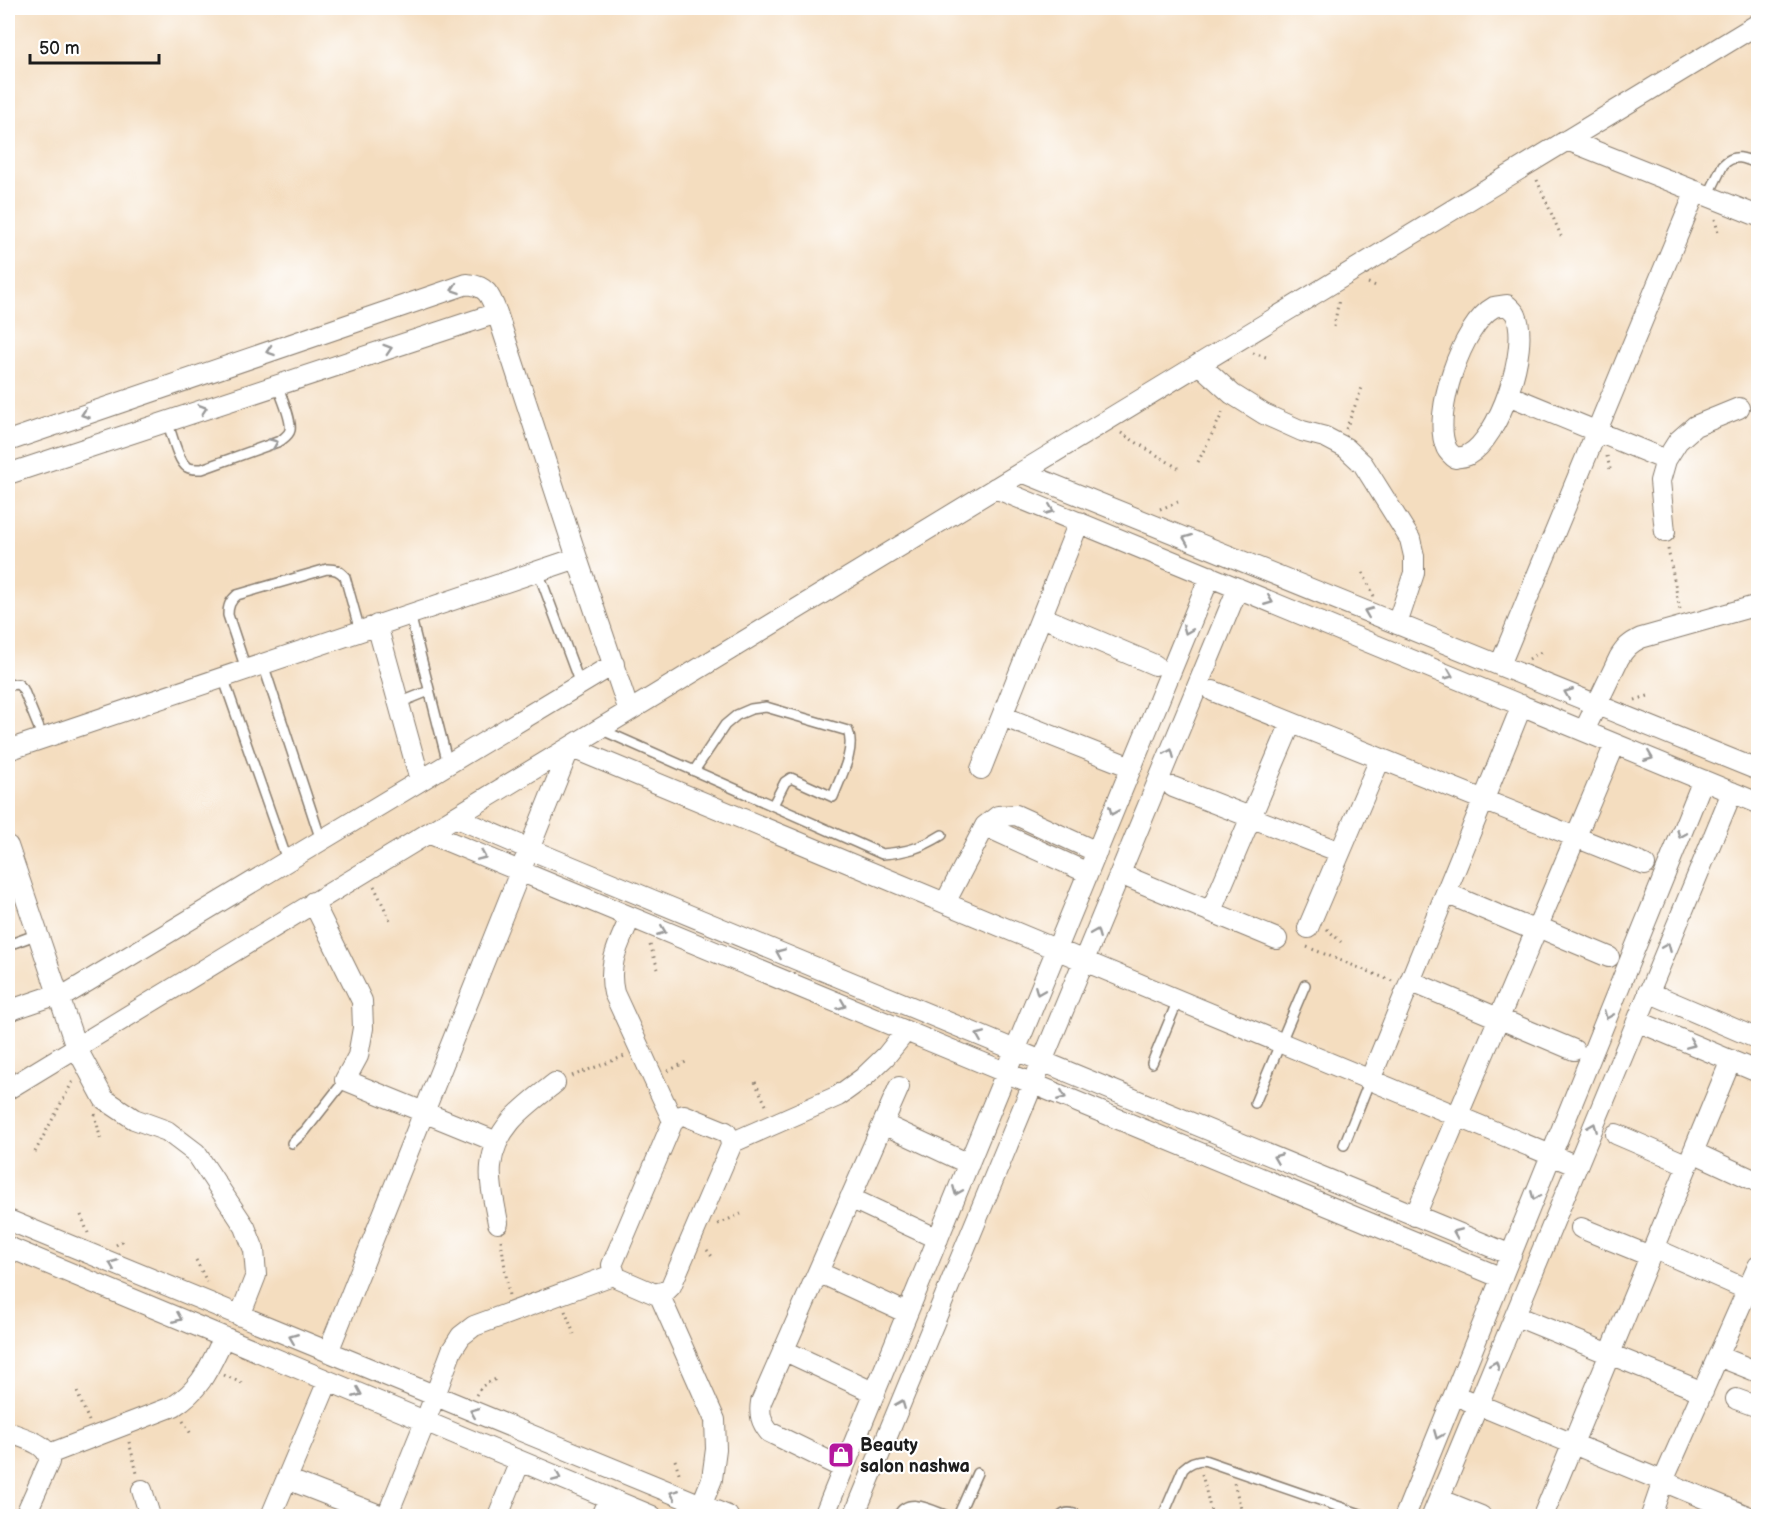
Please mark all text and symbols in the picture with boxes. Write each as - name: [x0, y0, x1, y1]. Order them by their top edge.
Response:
- scale bar: [30, 27, 159, 65]
- text: 50 m: [39, 38, 80, 59]
- one-way arrow: [450, 281, 460, 294]
- one-way arrow: [382, 343, 393, 356]
- one-way arrow: [265, 344, 276, 357]
- one-way arrow: [197, 404, 208, 417]
- one-way arrow: [80, 407, 91, 420]
- one-way arrow: [267, 438, 278, 450]
- one-way arrow: [1043, 503, 1054, 515]
- one-way arrow: [1182, 534, 1193, 546]
- one-way arrow: [1262, 594, 1273, 606]
- one-way arrow: [1363, 607, 1374, 619]
- one-way arrow: [1182, 625, 1195, 635]
- one-way arrow: [1443, 668, 1454, 680]
- one-way arrow: [1563, 688, 1574, 700]
- one-way arrow: [1163, 748, 1175, 759]
- one-way arrow: [1642, 750, 1653, 762]
- one-way arrow: [1108, 805, 1121, 815]
- one-way arrow: [1676, 828, 1688, 839]
- one-way arrow: [476, 849, 487, 861]
- one-way arrow: [656, 924, 667, 936]
- one-way arrow: [1089, 928, 1101, 939]
- one-way arrow: [1660, 942, 1672, 953]
- one-way arrow: [776, 948, 787, 960]
- one-way arrow: [1034, 985, 1046, 996]
- one-way arrow: [836, 998, 847, 1010]
- one-way arrow: [1603, 1009, 1615, 1020]
- one-way arrow: [975, 1031, 986, 1043]
- one-way arrow: [1684, 1037, 1695, 1049]
- one-way arrow: [1055, 1089, 1066, 1101]
- one-way arrow: [1586, 1122, 1598, 1133]
- one-way arrow: [1272, 1153, 1283, 1165]
- one-way arrow: [952, 1185, 964, 1196]
- one-way arrow: [1530, 1190, 1542, 1201]
- one-way arrow: [1452, 1228, 1463, 1240]
- one-way arrow: [108, 1259, 119, 1271]
- one-way arrow: [171, 1311, 182, 1323]
- one-way arrow: [289, 1333, 300, 1345]
- one-way arrow: [1488, 1361, 1500, 1372]
- one-way arrow: [351, 1386, 362, 1398]
- one-way arrow: [894, 1399, 906, 1410]
- one-way arrow: [469, 1407, 480, 1419]
- one-way arrow: [1433, 1429, 1445, 1440]
- place label: Beauty salon nashwa: [860, 1435, 970, 1477]
- shop icon: Beauty salon nashwa: [826, 1440, 856, 1470]
- one-way arrow: [551, 1470, 562, 1482]
- one-way arrow: [669, 1489, 680, 1501]

